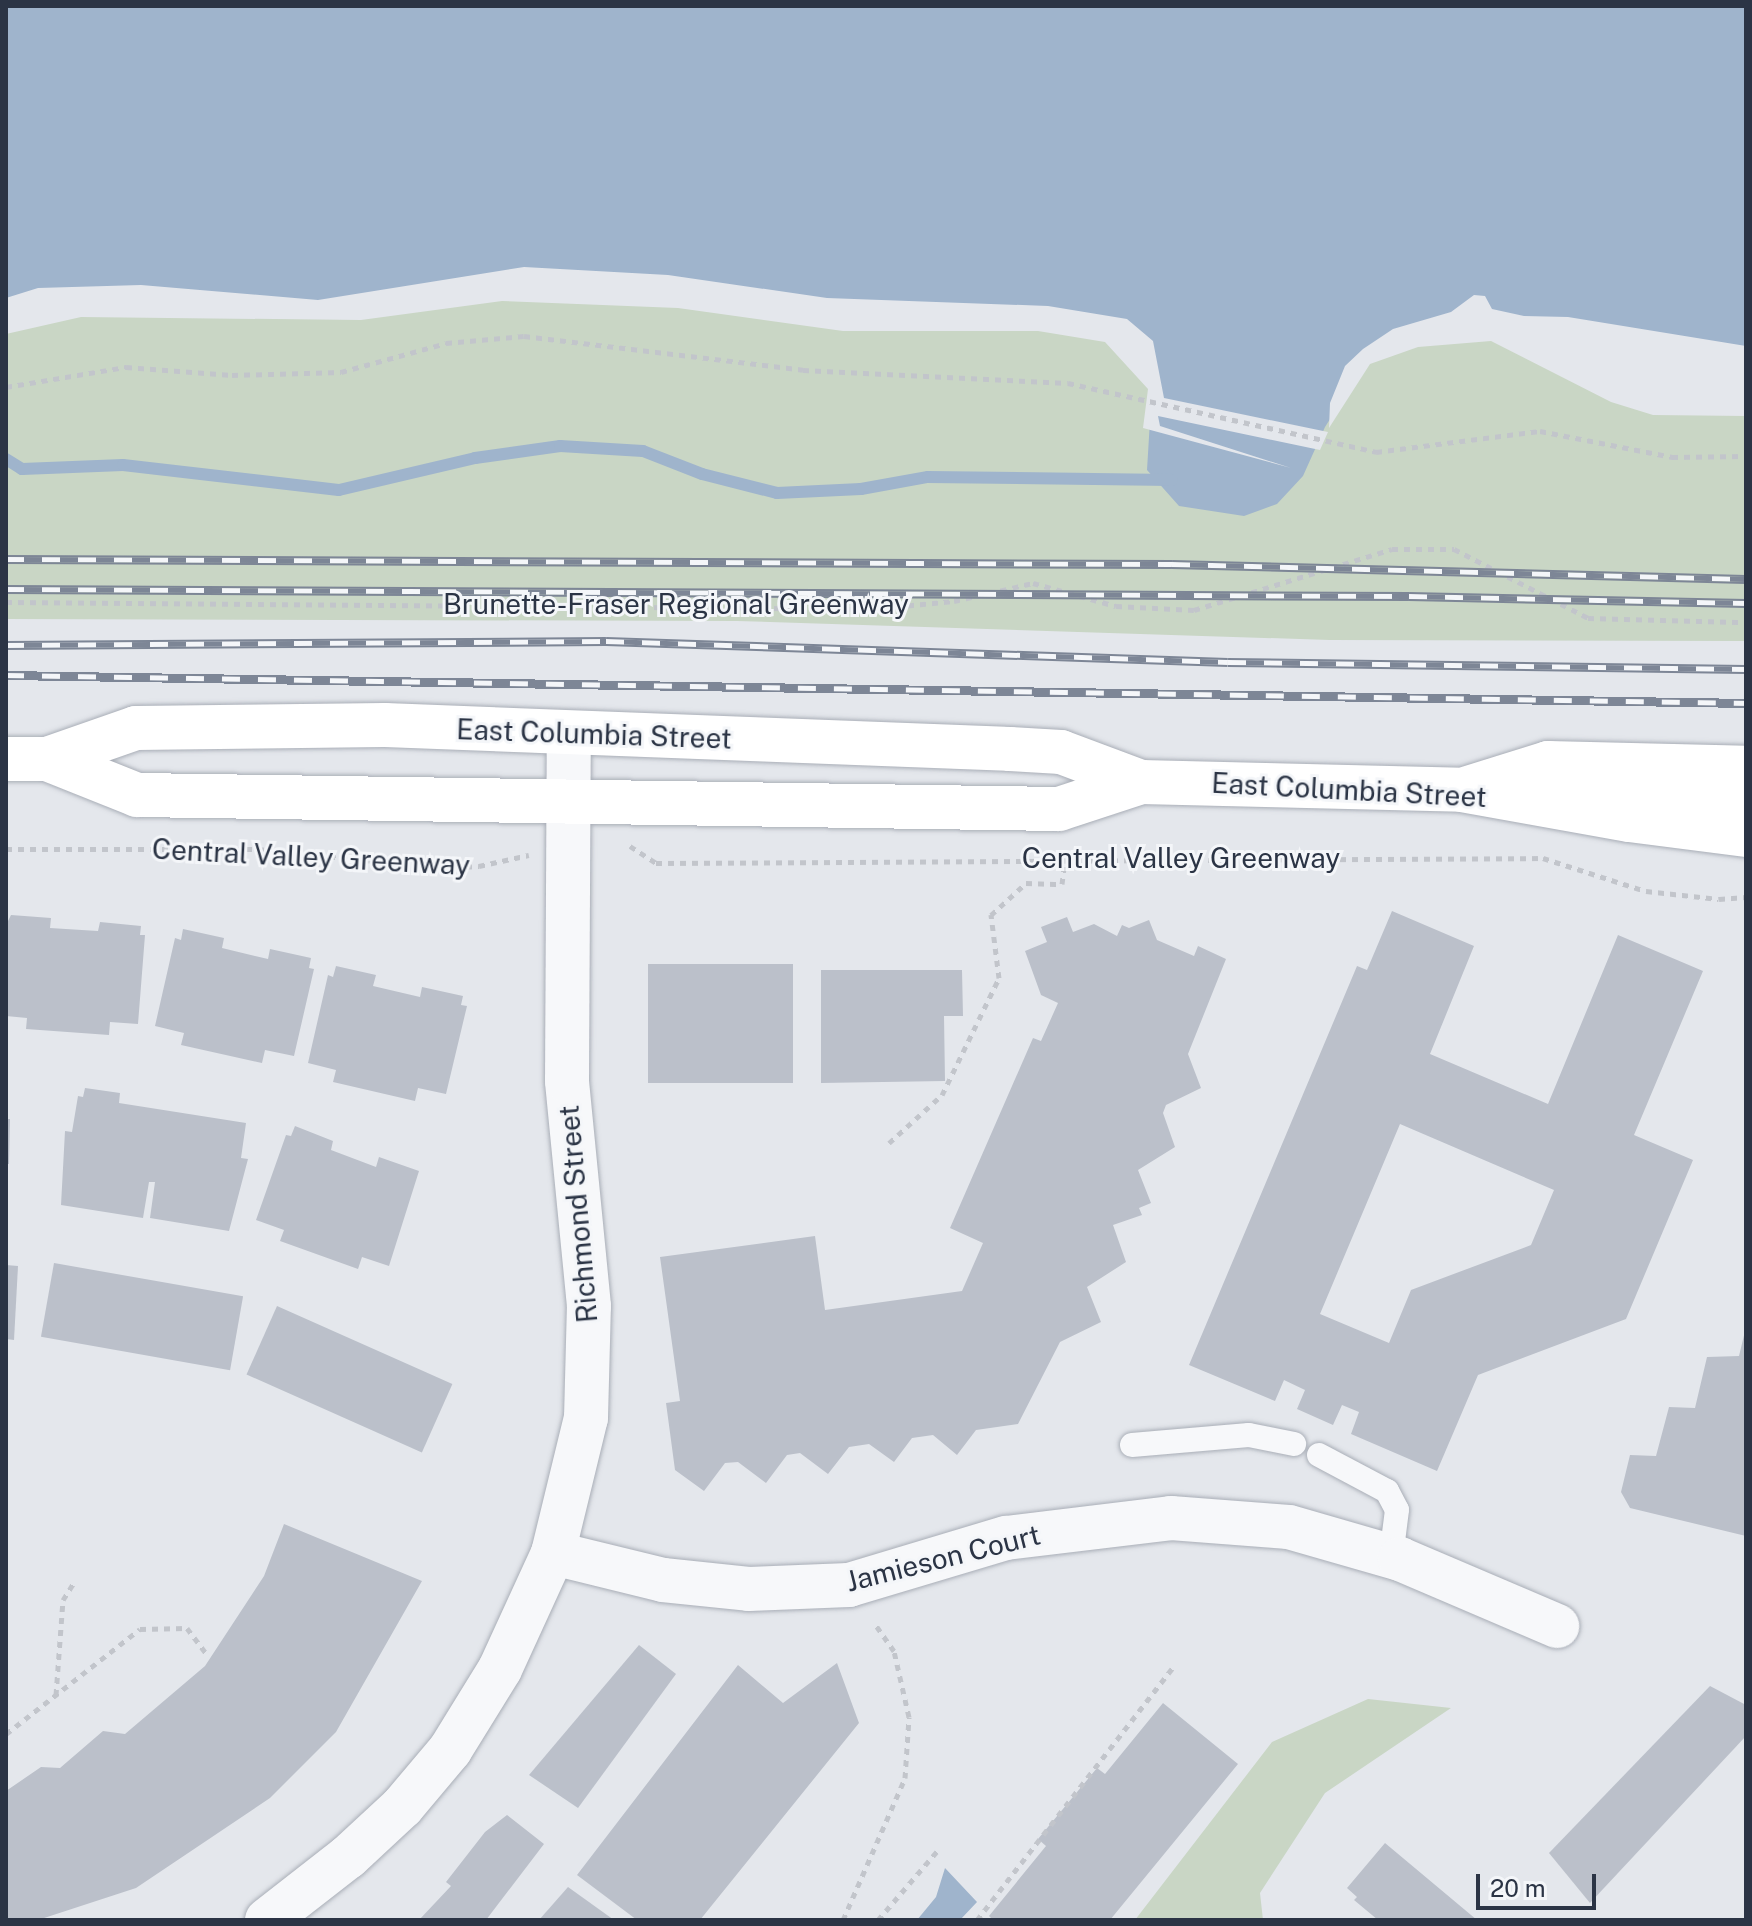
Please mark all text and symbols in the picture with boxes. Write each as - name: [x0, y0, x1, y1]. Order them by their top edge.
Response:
- street label: Brunette-Fraser Regional Greenway: [443, 587, 909, 621]
- street label: East Columbia Street: [456, 712, 732, 756]
- street label: East Columbia Street: [1211, 766, 1487, 814]
- street label: Central Valley Greenway: [151, 832, 471, 882]
- street label: Central Valley Greenway: [1021, 841, 1341, 875]
- street label: Richmond Street: [552, 1104, 604, 1324]
- street label: Jamieson Court: [842, 1518, 1044, 1598]
- scale bar: [1480, 1858, 1600, 1908]
- text: 20 m: [1490, 1874, 1546, 1902]

